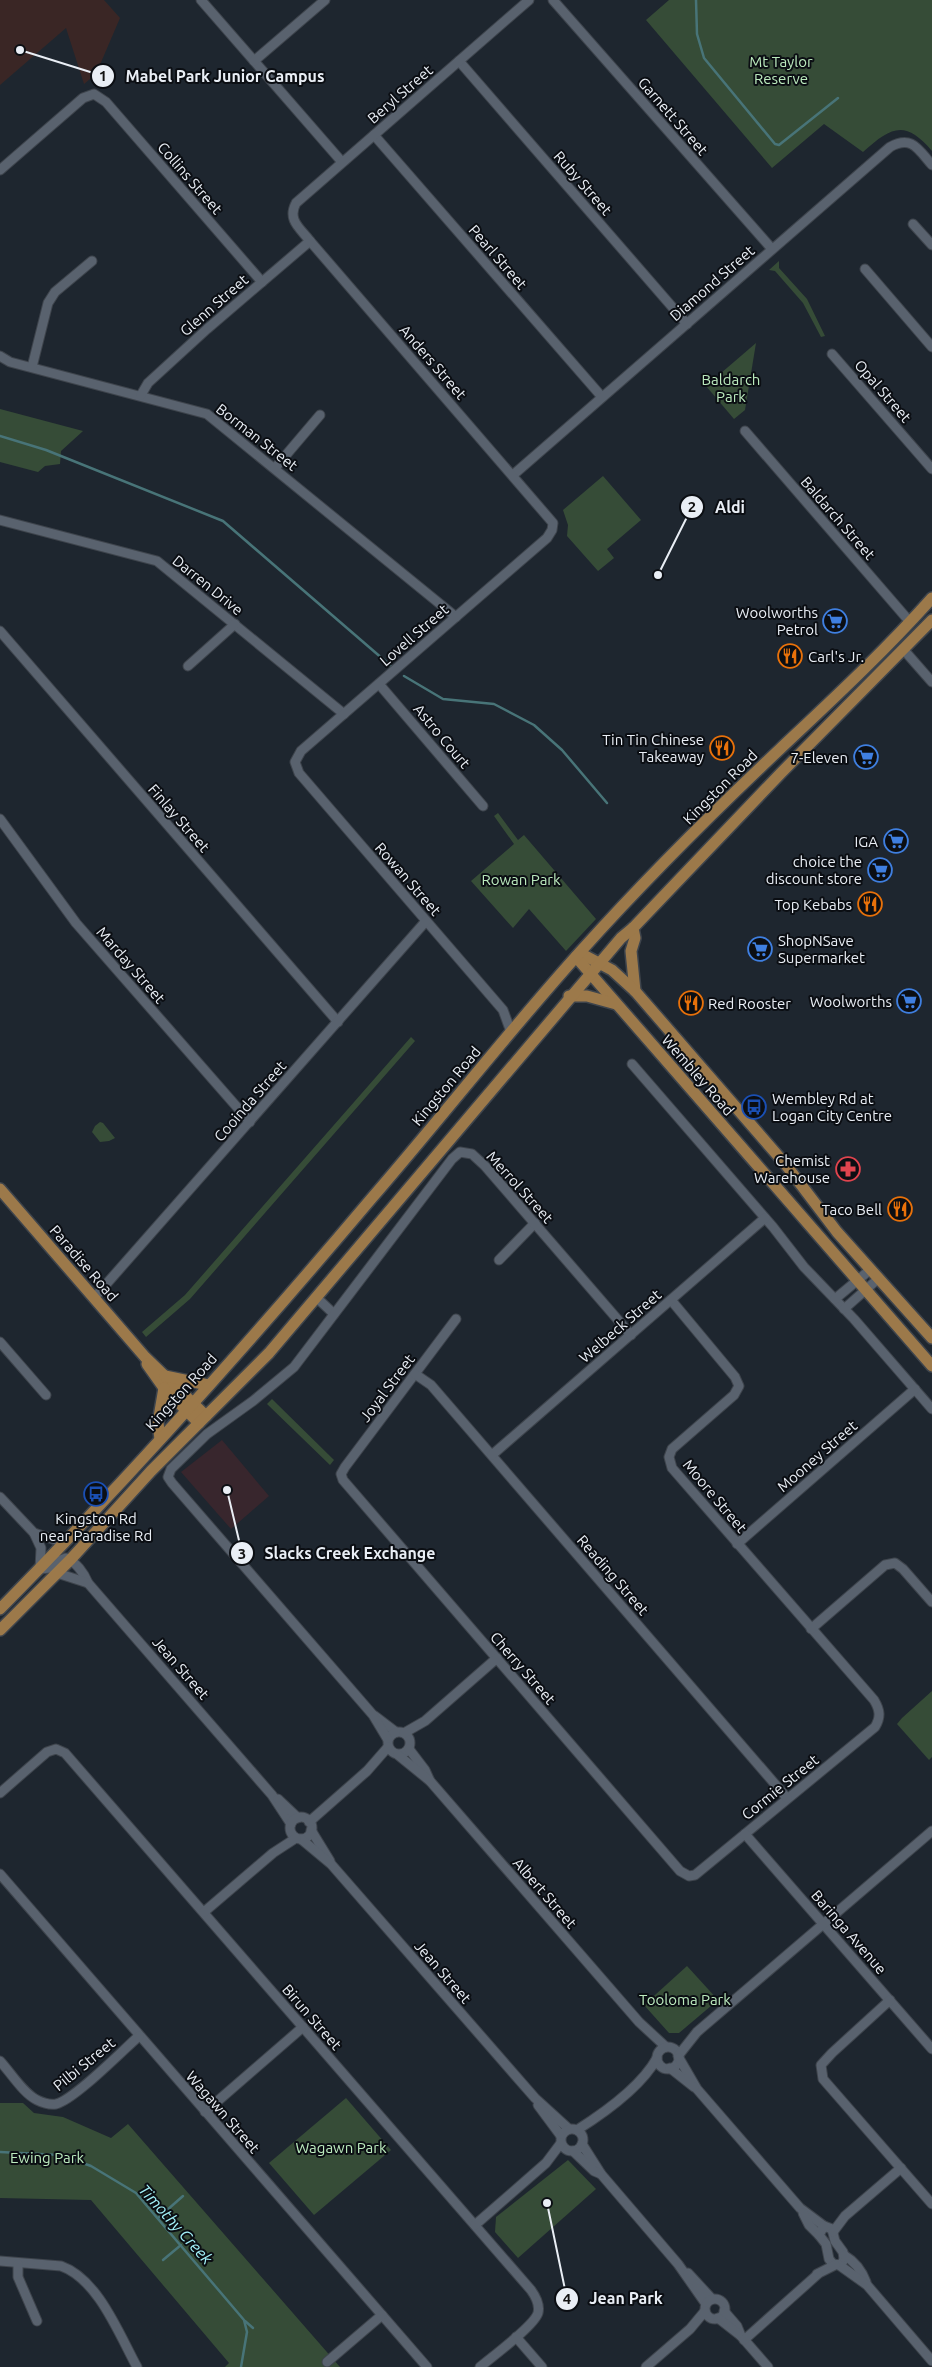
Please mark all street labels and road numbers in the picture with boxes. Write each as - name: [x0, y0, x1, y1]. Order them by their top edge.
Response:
- street label: Beryl Street: [364, 61, 436, 127]
- street label: Garnett Street: [635, 74, 711, 158]
- street label: Collins Street: [154, 139, 226, 218]
- street label: Ruby Street: [551, 148, 615, 219]
- street label: Pearl Street: [465, 221, 531, 293]
- street label: Diamond Street: [666, 242, 758, 324]
- street label: Glenn Street: [176, 271, 252, 339]
- street label: Anders Street: [396, 321, 470, 403]
- street label: Opal Street: [851, 356, 915, 426]
- street label: Borman Street: [213, 400, 301, 474]
- street label: Baldarch Street: [797, 473, 879, 563]
- street label: Darren Drive: [169, 552, 247, 618]
- street label: Lovell Street: [376, 601, 452, 669]
- street label: Astro Court: [410, 701, 474, 772]
- street label: Kingston Road: [679, 746, 761, 828]
- street label: Finlay Street: [145, 781, 213, 855]
- street label: Rowan Street: [372, 839, 444, 919]
- street label: Marday Street: [93, 923, 169, 1007]
- street label: Wembley Road: [658, 1031, 738, 1119]
- street label: Kingston Road: [408, 1043, 484, 1129]
- street label: Cooinda Street: [211, 1057, 290, 1145]
- street label: Merrol Street: [483, 1148, 557, 1226]
- street label: Paradise Road: [46, 1222, 122, 1304]
- street label: Welbeck Street: [576, 1286, 664, 1366]
- street label: Kingston Road: [142, 1350, 220, 1434]
- street label: Joyal Street: [356, 1351, 418, 1425]
- street label: Mooney Street: [774, 1417, 860, 1495]
- street label: Moore Street: [680, 1456, 750, 1536]
- street label: Reading Street: [574, 1532, 652, 1618]
- street label: Cherry Street: [487, 1628, 559, 1708]
- street label: Jean Street: [149, 1633, 213, 1703]
- street label: Cormie Street: [738, 1751, 822, 1823]
- street label: Albert Street: [510, 1854, 580, 1932]
- street label: Baringa Avenue: [808, 1887, 890, 1977]
- street label: Jean Street: [411, 1937, 475, 2007]
- street label: Birun Street: [279, 1981, 345, 2053]
- street label: Pilbi Street: [50, 2034, 118, 2094]
- street label: Wagawn Street: [183, 2068, 263, 2157]

